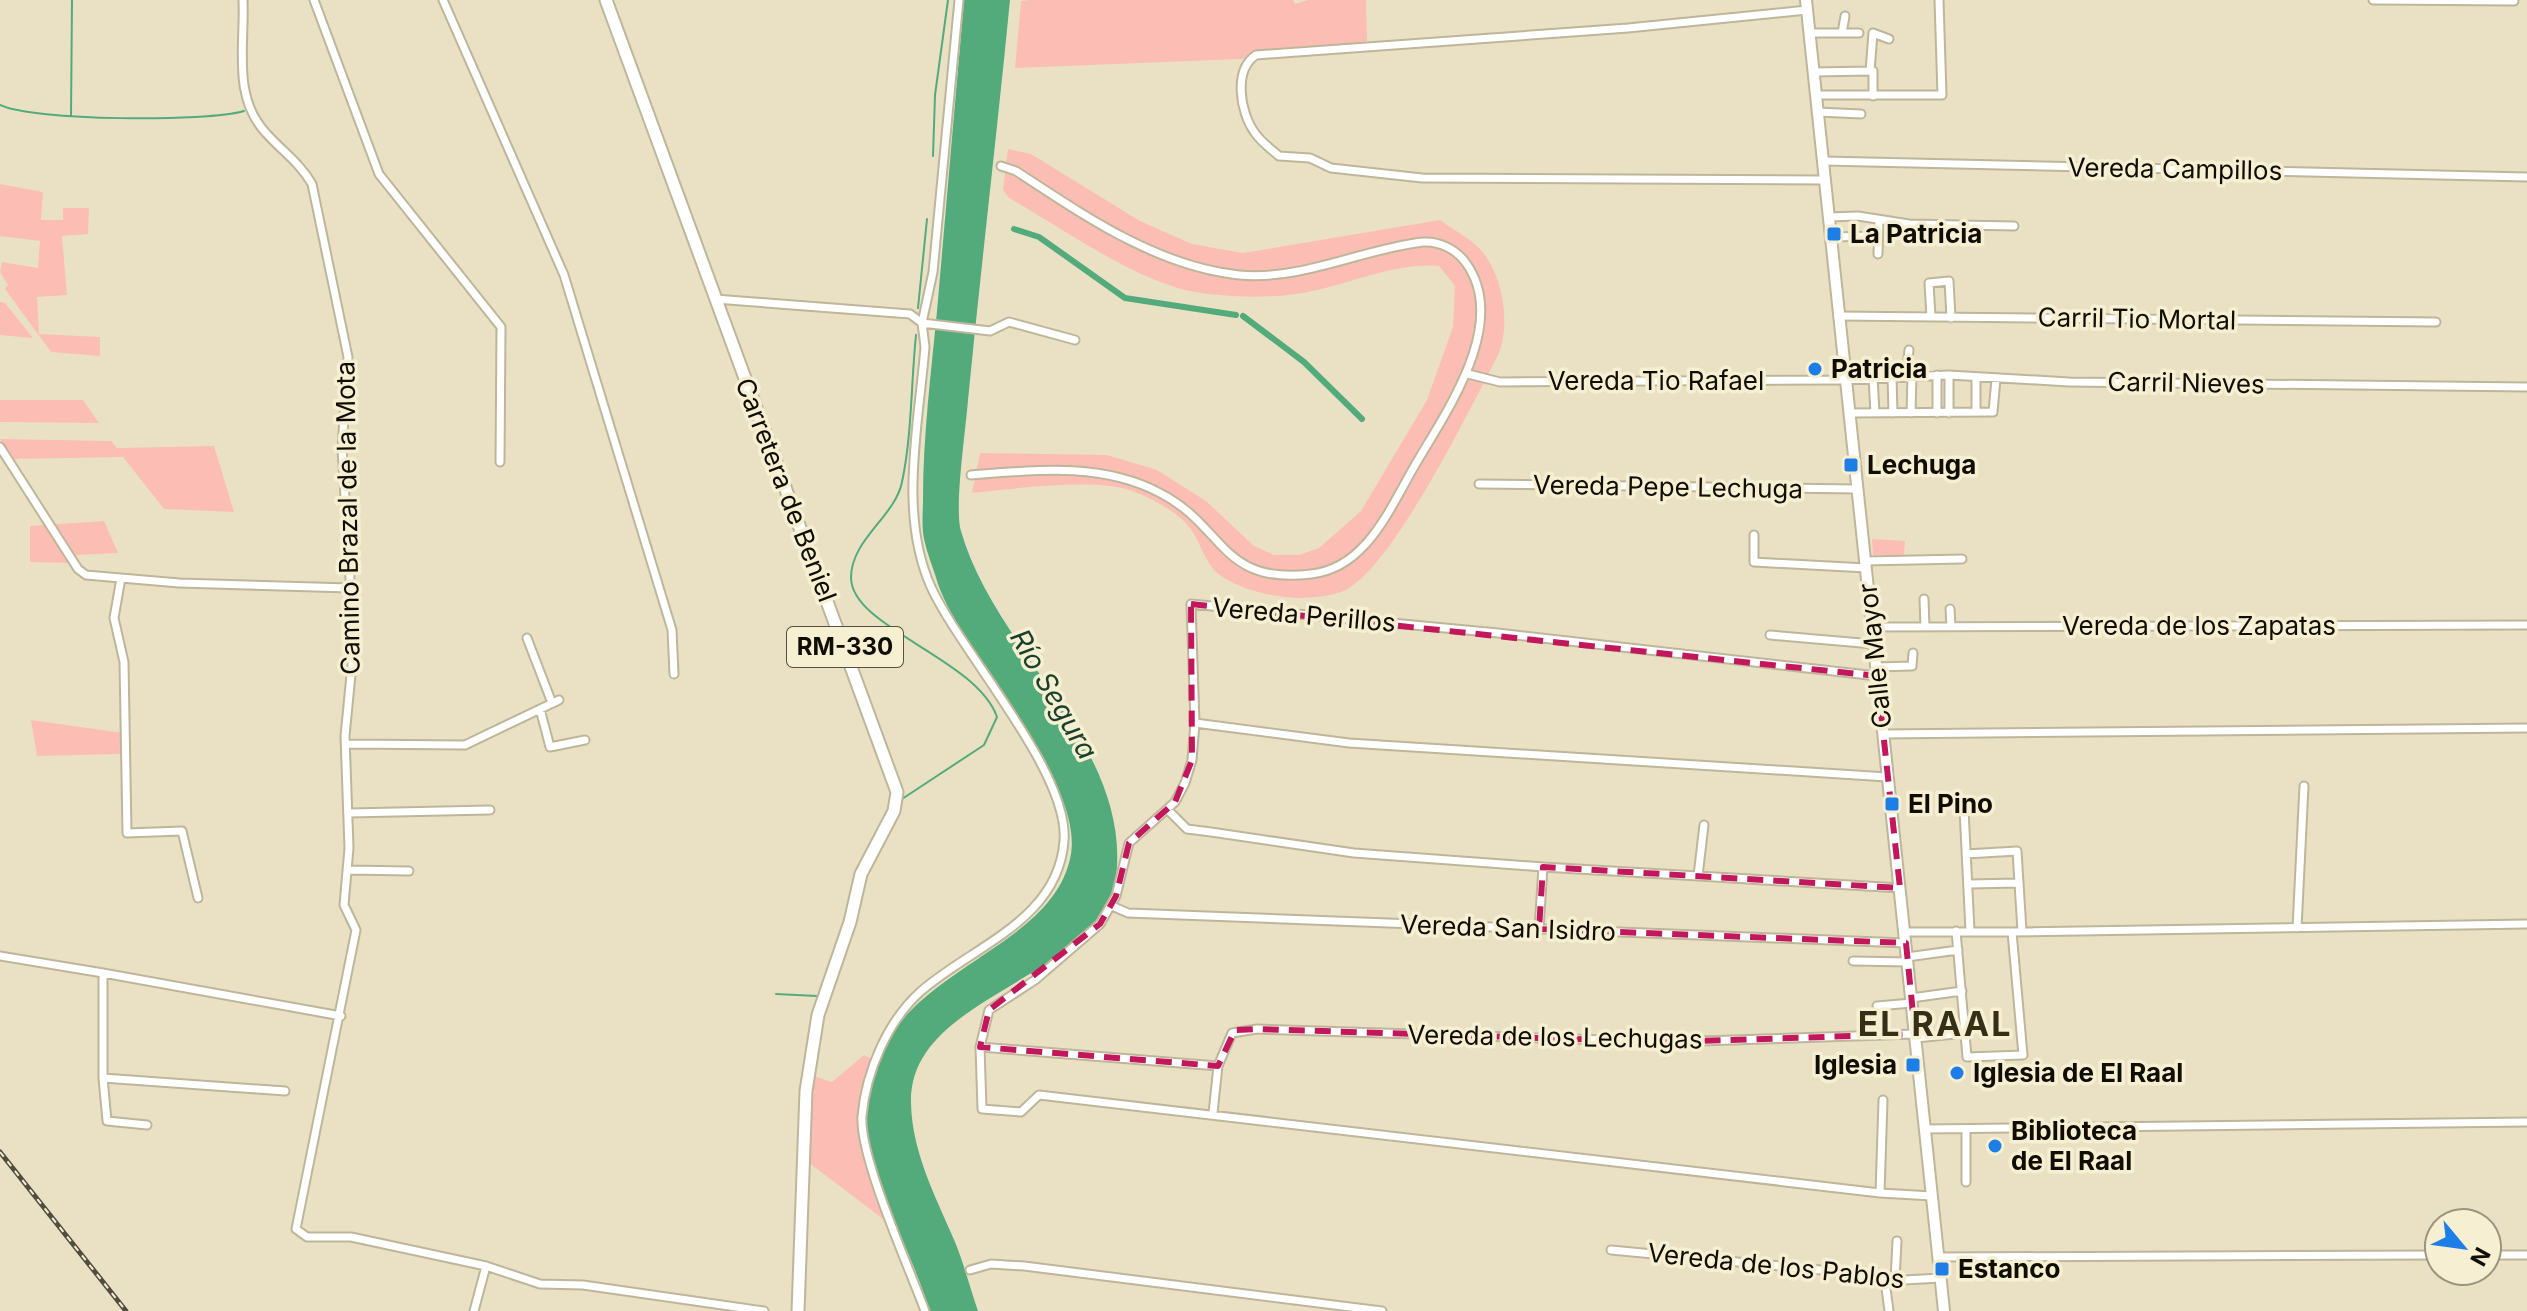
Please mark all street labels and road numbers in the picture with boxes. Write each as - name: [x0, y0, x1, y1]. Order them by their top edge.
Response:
- street label: Vereda Campillos: [2067, 151, 2283, 186]
- street label: Carril Tio Mortal: [2037, 301, 2237, 336]
- street label: Camino Brazal de la Mota: [329, 361, 366, 675]
- street label: Vereda Tio Rafael: [1548, 365, 1764, 396]
- street label: Carril Nieves: [2107, 366, 2265, 399]
- street label: Carretera de Beniel: [730, 374, 843, 606]
- street label: Vereda Pepe Lechuga: [1533, 469, 1803, 504]
- street label: Calle Mayor: [1851, 582, 1898, 730]
- street label: Vereda Perillos: [1211, 591, 1397, 638]
- street label: Vereda de los Zapatas: [2062, 610, 2336, 641]
- road number: RM-330: [787, 627, 903, 667]
- street label: Vereda San Isidro: [1400, 908, 1616, 947]
- street label: Vereda de los Lechugas: [1407, 1018, 1703, 1055]
- street label: Vereda de los Pablos: [1646, 1237, 1906, 1294]

